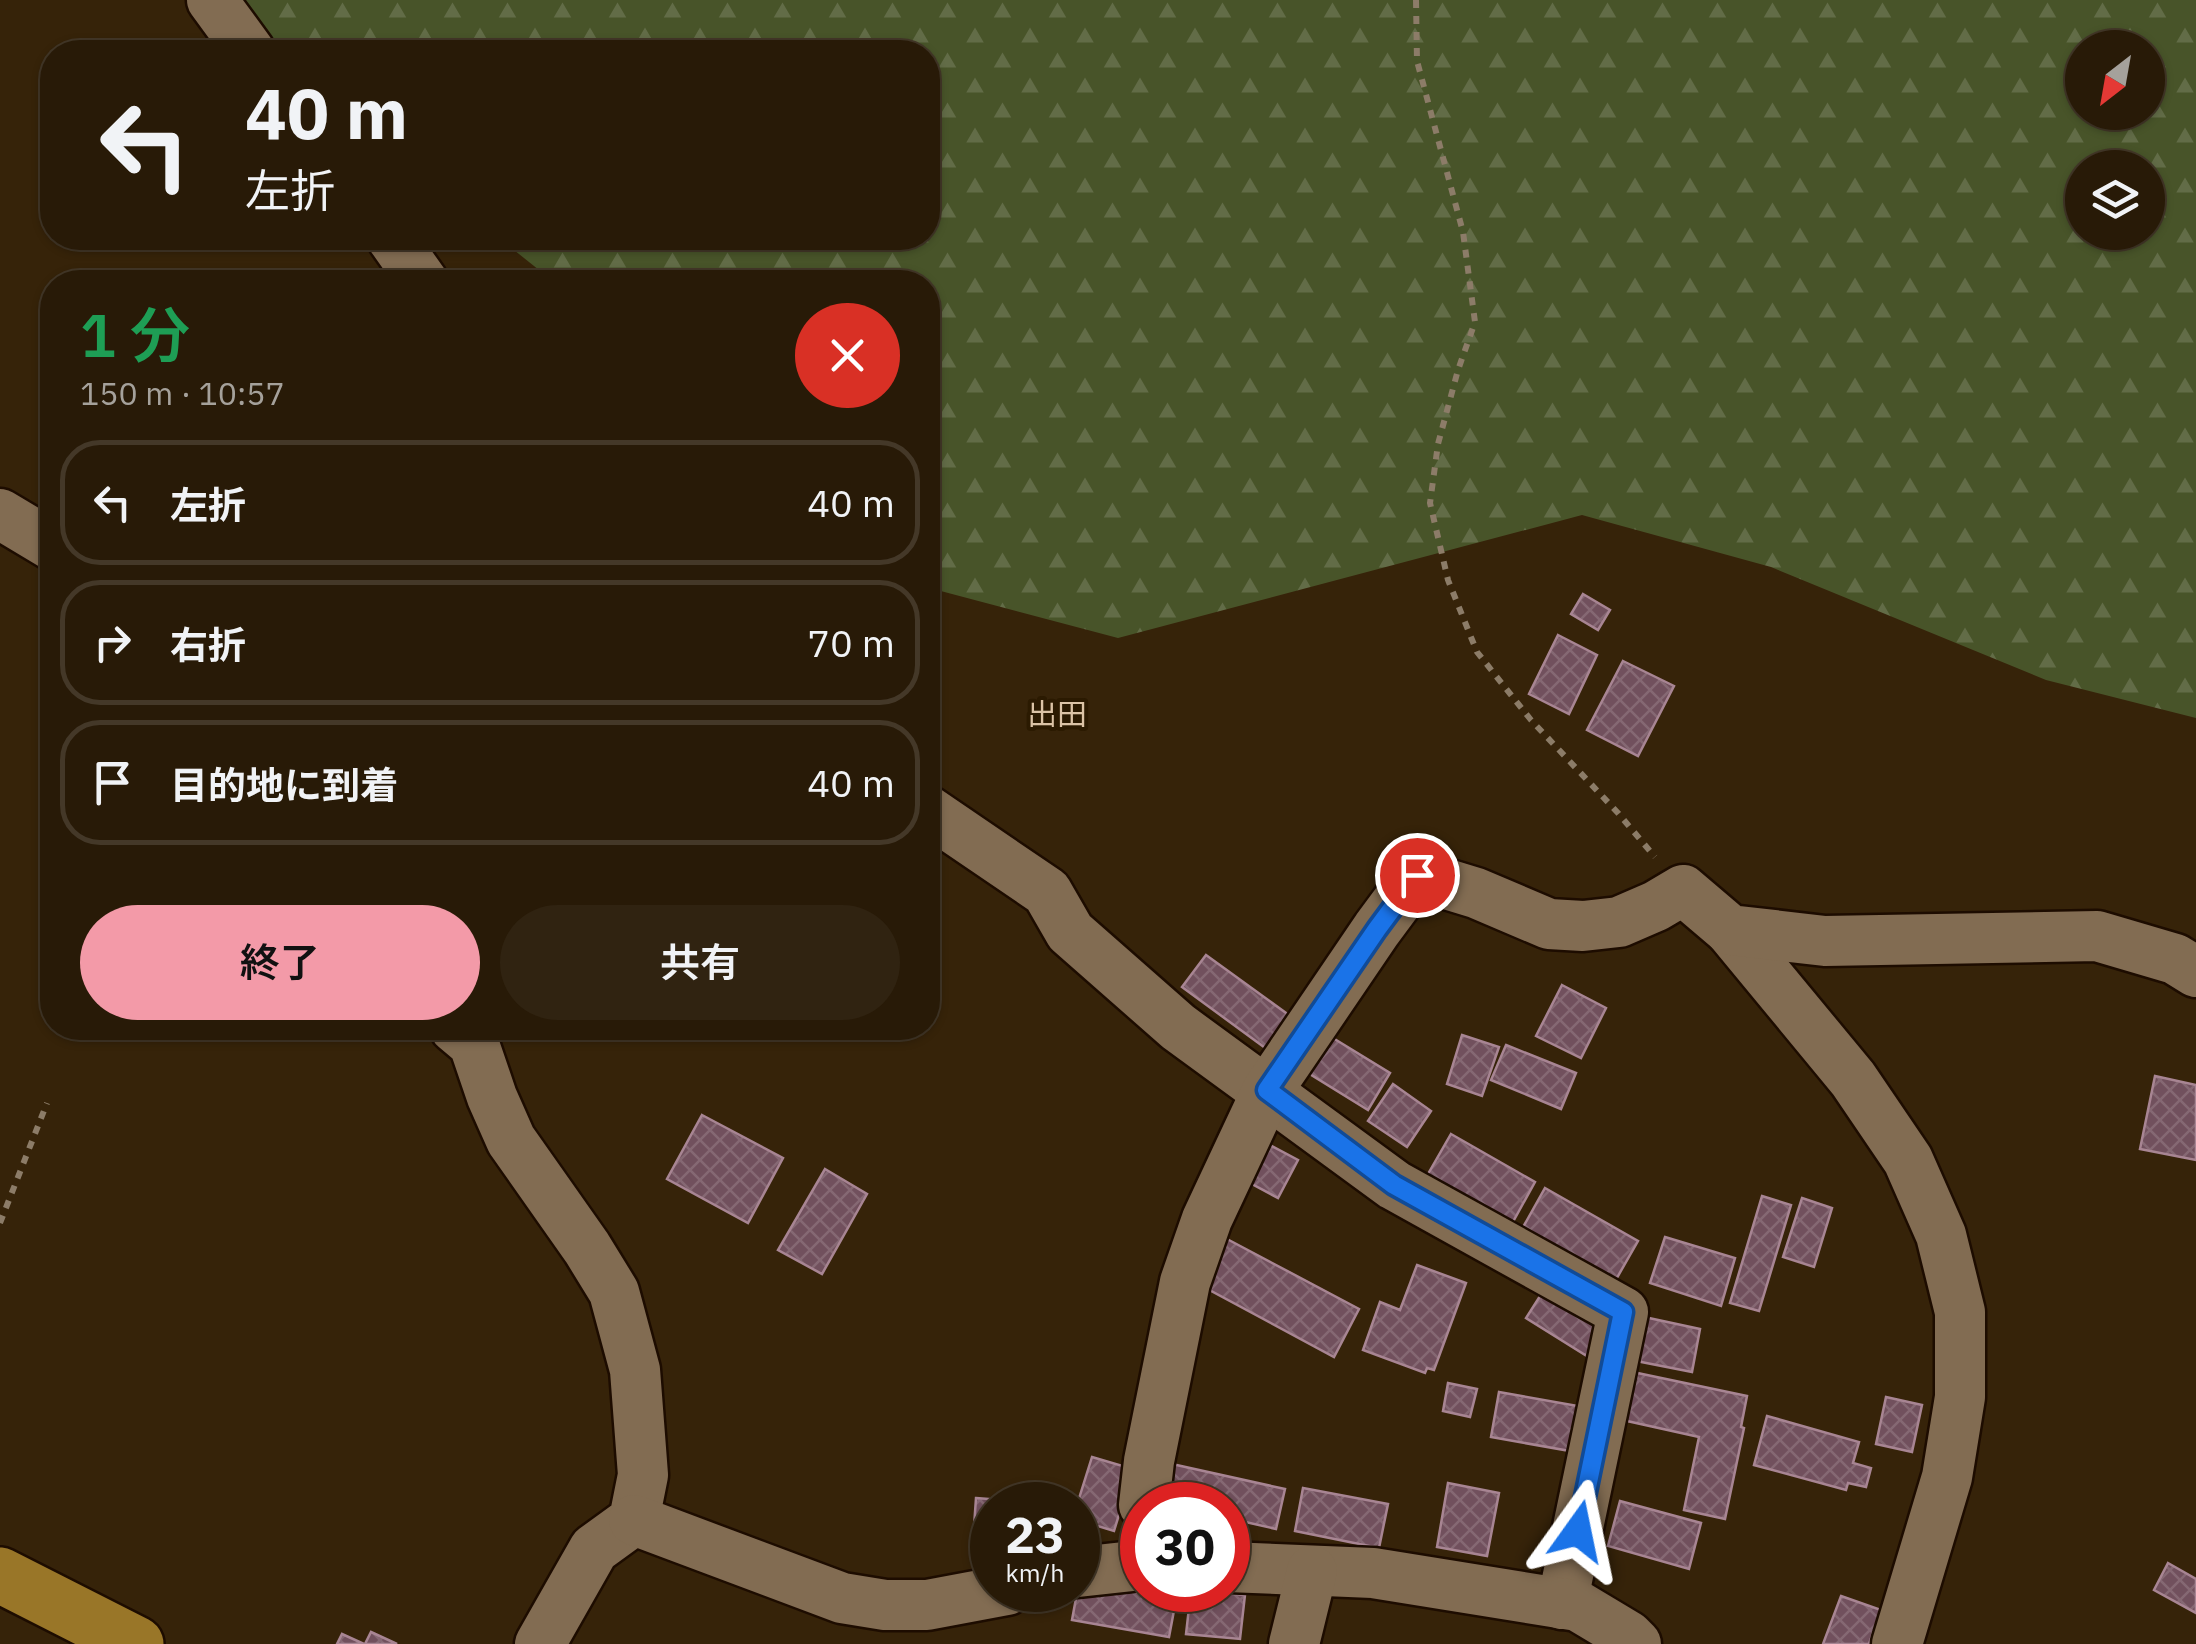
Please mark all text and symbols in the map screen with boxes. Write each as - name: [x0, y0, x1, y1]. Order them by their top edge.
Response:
- north arrow: [2065, 30, 2165, 130]
- map controls: [2065, 30, 2165, 250]
- text: 40 m: [245, 67, 408, 158]
- icon: left: [80, 80, 210, 210]
- button: layers: [2065, 150, 2165, 250]
- text: 左折: [245, 161, 335, 219]
- text: 1 分: [80, 295, 190, 374]
- button: close: [795, 303, 900, 408]
- text: 150 m · 10:57: [80, 372, 285, 414]
- icon: left: [85, 475, 140, 530]
- text: 40 m: [807, 478, 895, 527]
- text: 左折: [170, 480, 246, 529]
- icon: right: [85, 615, 140, 670]
- text: 70 m: [807, 618, 895, 667]
- text: 右折: [170, 620, 246, 669]
- district label: 出田: [1027, 694, 1087, 733]
- icon: arrive: [85, 755, 140, 810]
- text: 40 m: [807, 758, 895, 807]
- text: 目的地に到着: [170, 760, 398, 809]
- pin: [1375, 833, 1460, 918]
- icon: arrive: [1390, 848, 1445, 903]
- button: 終了: [80, 905, 480, 1020]
- button: 共有: [500, 905, 900, 1020]
- position arrow: [1526, 1479, 1630, 1583]
- speed limit sign: 30: [1120, 1482, 1250, 1612]
- text: 23: [1005, 1502, 1065, 1567]
- text: km/h: [1006, 1556, 1064, 1589]

